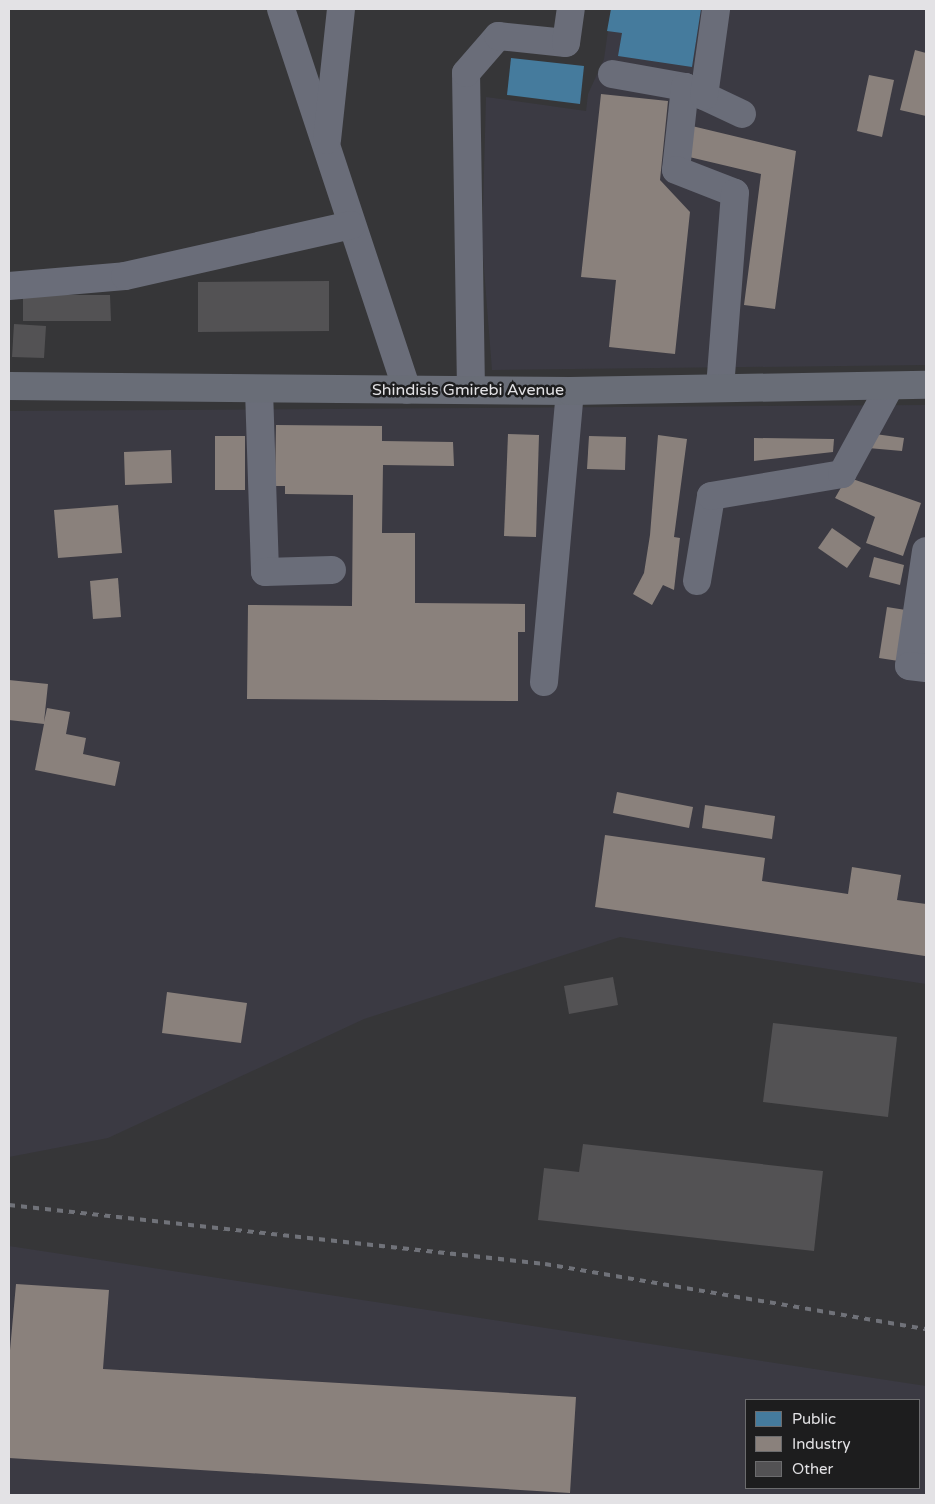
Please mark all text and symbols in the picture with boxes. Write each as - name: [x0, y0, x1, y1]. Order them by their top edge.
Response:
- street label: Shindisis Gmirebi Avenue: [372, 380, 564, 400]
- legend: [745, 1399, 920, 1489]
- text: Public: [792, 1410, 836, 1428]
- text: Industry: [792, 1435, 851, 1453]
- text: Other: [792, 1460, 833, 1478]

